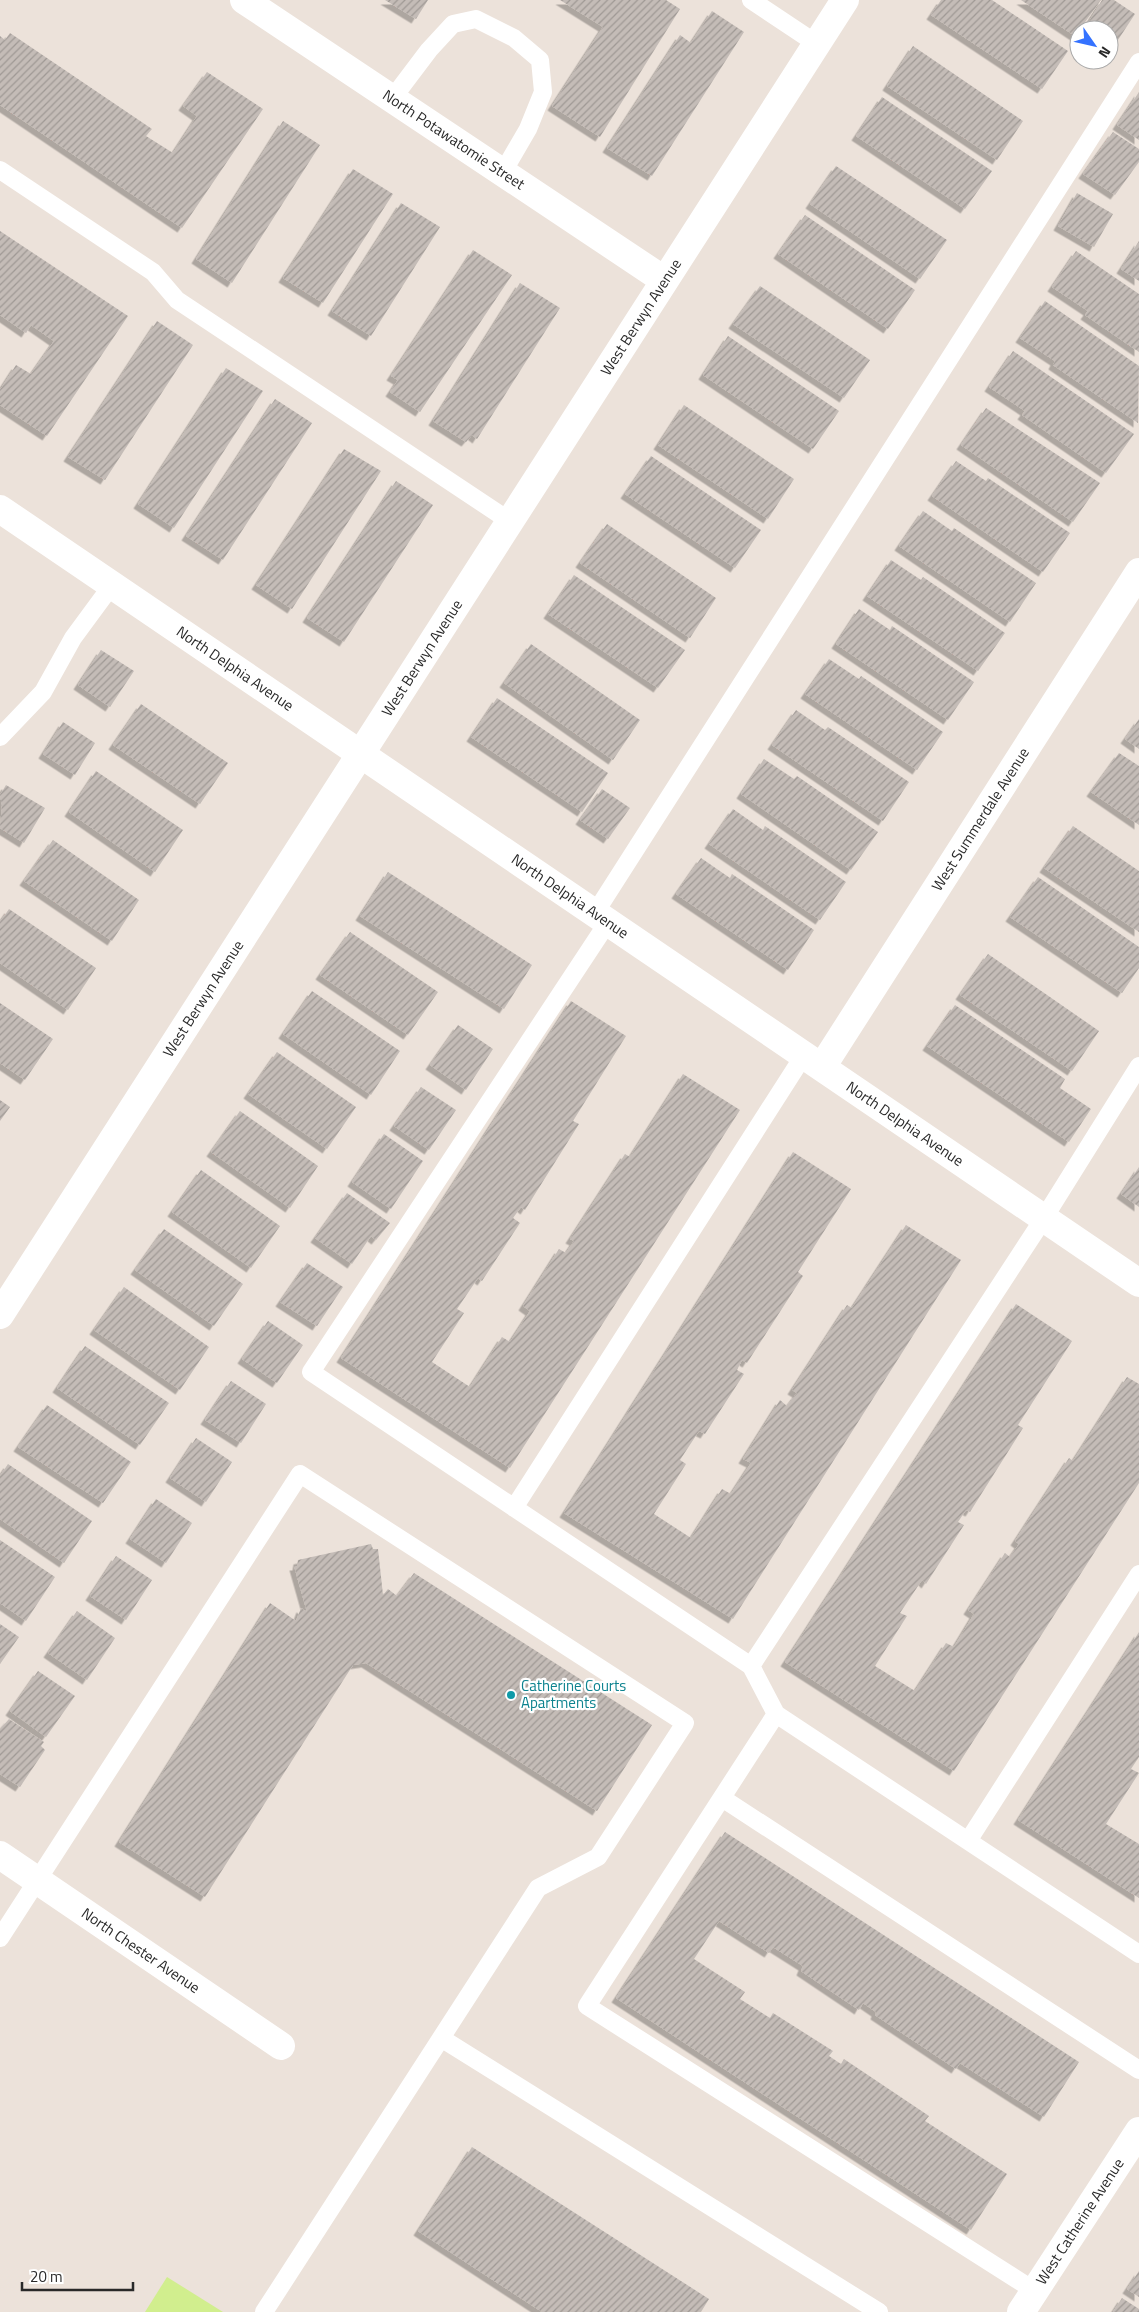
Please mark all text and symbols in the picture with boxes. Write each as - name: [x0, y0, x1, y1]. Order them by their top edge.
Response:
- north arrow: [1069, 20, 1119, 70]
- text: N: [1094, 43, 1117, 62]
- street label: North Potawatomie Street: [378, 84, 530, 196]
- street label: West Berwyn Avenue: [595, 254, 687, 380]
- street label: West Berwyn Avenue: [376, 595, 468, 721]
- street label: North Delphia Avenue: [172, 620, 299, 716]
- street label: West Summerdale Avenue: [926, 743, 1035, 896]
- street label: North Delphia Avenue: [507, 848, 634, 944]
- street label: West Berwyn Avenue: [157, 935, 249, 1061]
- street label: North Delphia Avenue: [842, 1075, 969, 1172]
- place label: Catherine Courts Apartments: [521, 1674, 626, 1714]
- marker: Catherine Courts Apartments: [505, 1689, 517, 1701]
- street label: North Chester Avenue: [77, 1902, 205, 1999]
- street label: West Catherine Avenue: [1030, 2153, 1129, 2289]
- scale bar: [22, 2260, 134, 2292]
- text: 20 m: [30, 2265, 63, 2288]

